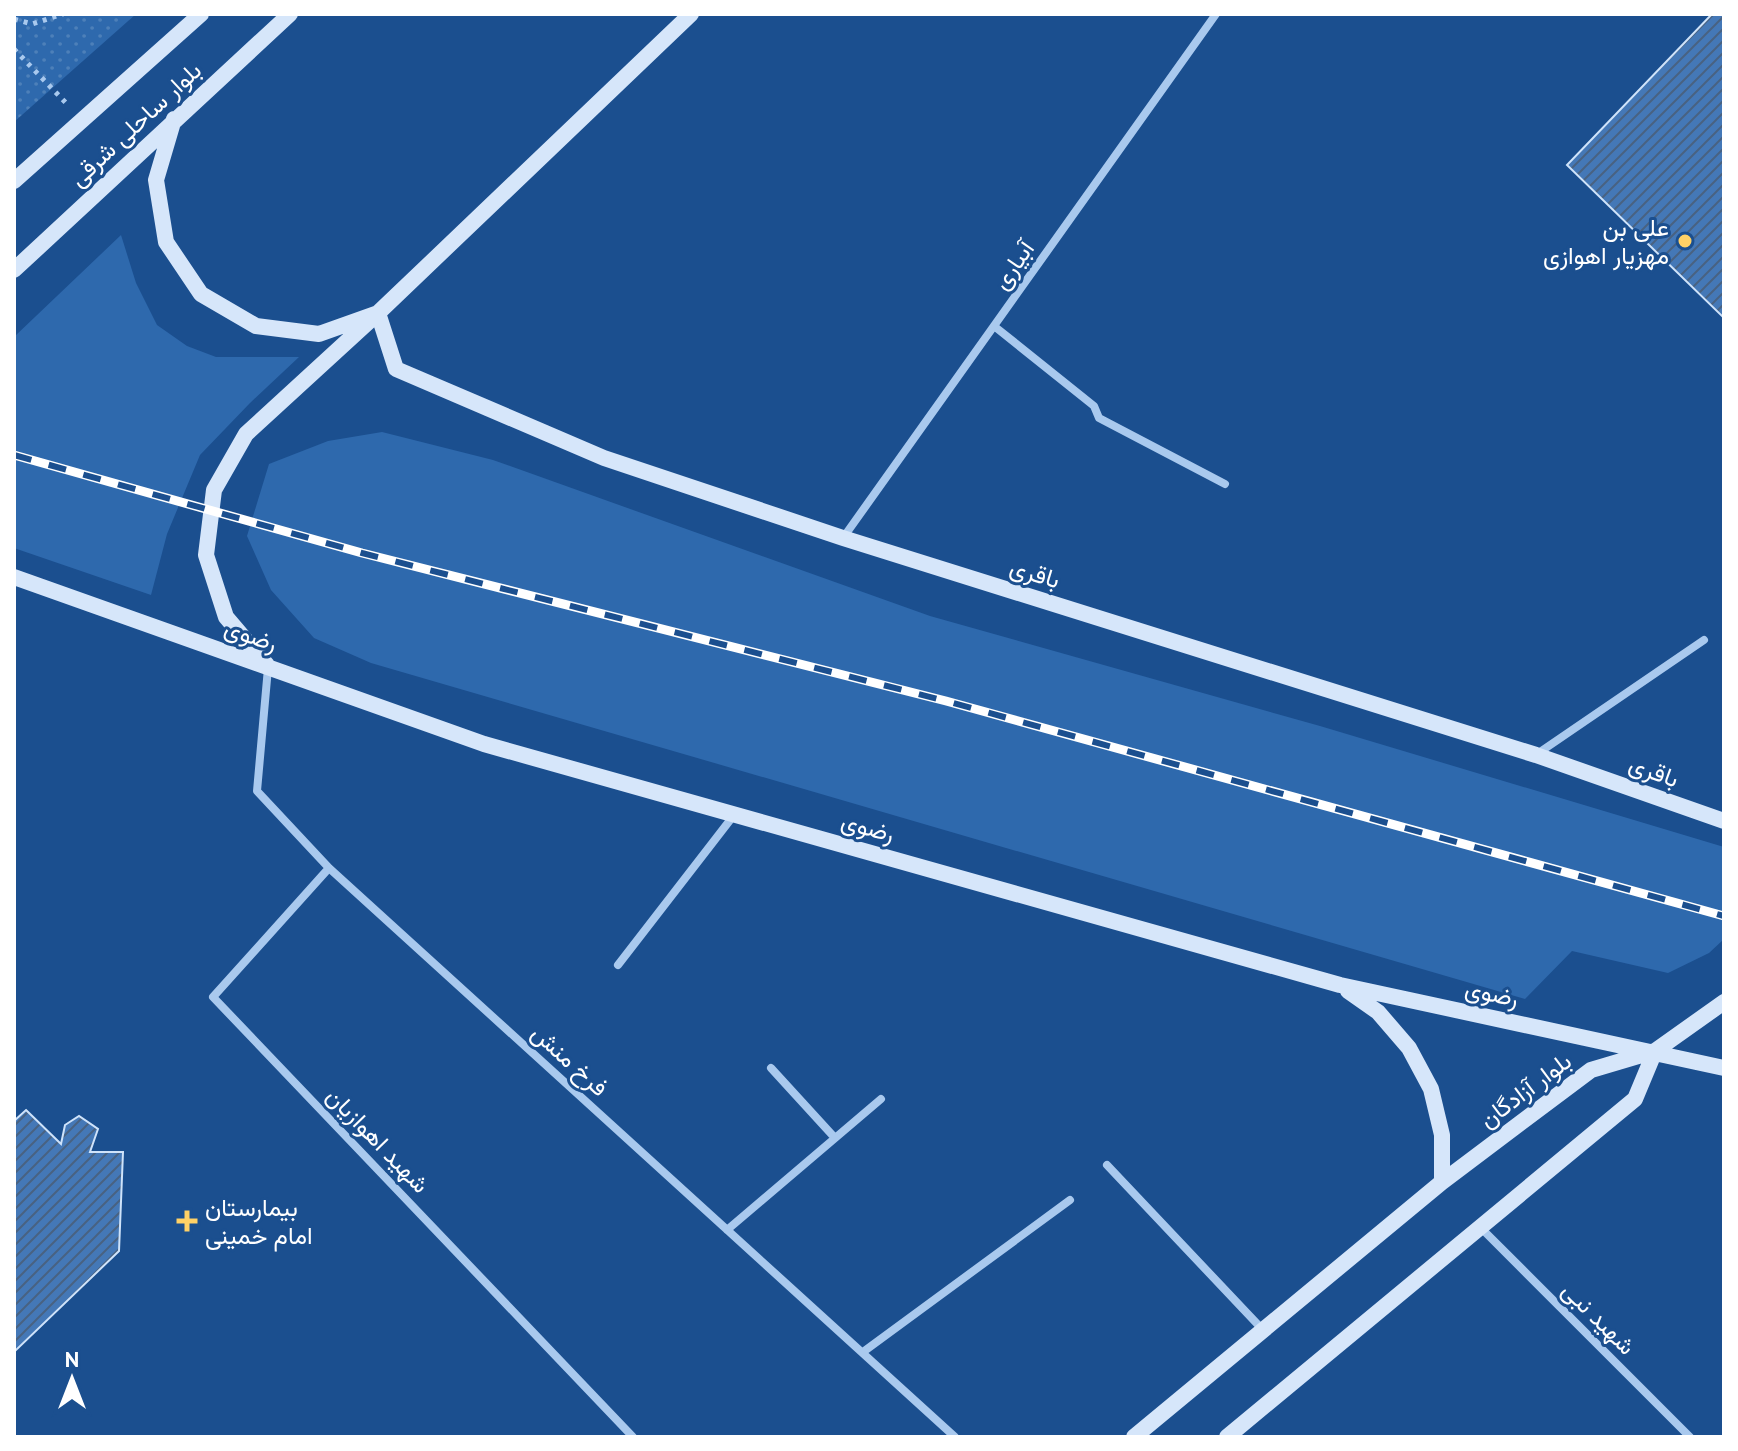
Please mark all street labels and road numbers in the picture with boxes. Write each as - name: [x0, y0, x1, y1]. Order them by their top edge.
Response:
- street label: بلوار ساحلی شرقی: [62, 55, 208, 193]
- street label: آبیاری: [985, 232, 1042, 296]
- street label: باقری: [1006, 551, 1064, 595]
- street label: رضوی: [220, 612, 282, 658]
- street label: باقری: [1625, 748, 1683, 794]
- street label: رضوی: [838, 805, 898, 849]
- street label: رضوی: [1462, 972, 1522, 1014]
- street label: فرخ منش: [524, 1017, 615, 1103]
- street label: بلوار آزادگان: [1473, 1045, 1577, 1135]
- street label: شهید اهوازیان: [320, 1081, 436, 1199]
- street label: شهید نبی: [1556, 1275, 1642, 1361]

